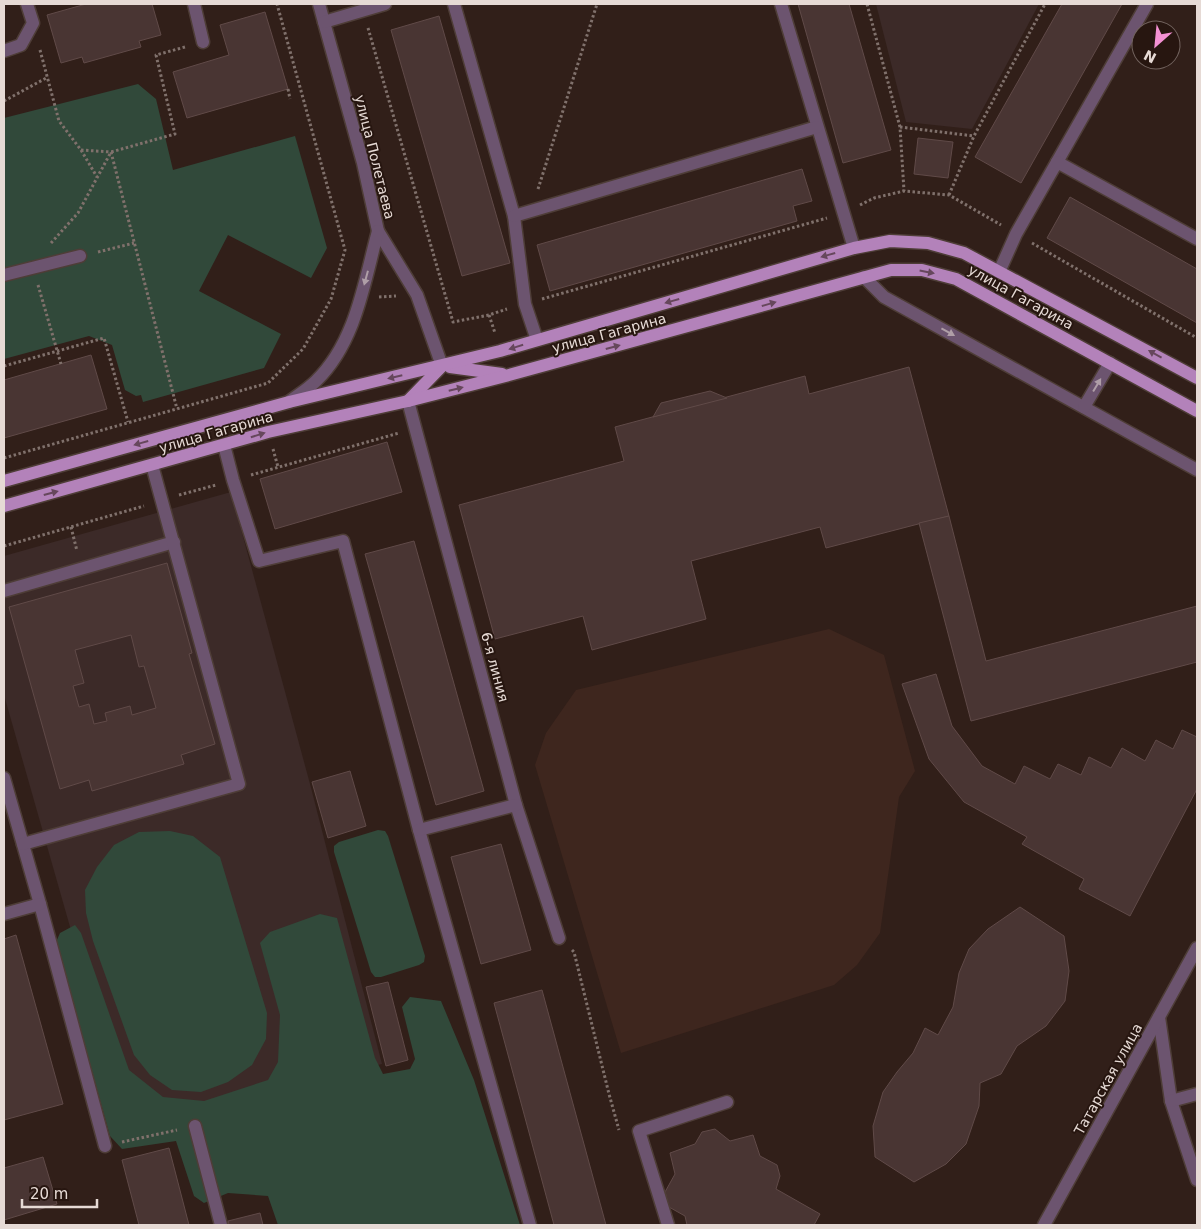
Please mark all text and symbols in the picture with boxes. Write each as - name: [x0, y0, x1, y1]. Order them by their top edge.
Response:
- north arrow: [1131, 20, 1181, 70]
- text: N: [1141, 47, 1159, 66]
- street label: улица Полетаева: [352, 93, 398, 221]
- one-way arrow: [821, 252, 836, 260]
- street label: улица Гагарина: [966, 261, 1076, 333]
- one-way arrow: [919, 268, 935, 276]
- one-way arrow: [361, 271, 369, 286]
- one-way arrow: [665, 297, 680, 305]
- one-way arrow: [762, 300, 777, 308]
- street label: улица Гагарина: [550, 310, 668, 356]
- one-way arrow: [941, 328, 955, 337]
- one-way arrow: [509, 343, 524, 351]
- one-way arrow: [605, 343, 620, 351]
- one-way arrow: [1148, 350, 1161, 359]
- one-way arrow: [387, 373, 402, 381]
- one-way arrow: [1093, 378, 1102, 391]
- one-way arrow: [448, 385, 463, 393]
- street label: улица Гагарина: [157, 408, 275, 456]
- one-way arrow: [250, 430, 265, 438]
- one-way arrow: [133, 440, 148, 448]
- one-way arrow: [43, 489, 58, 497]
- street label: 6-я линия: [478, 630, 512, 704]
- street label: Татарская улица: [1070, 1021, 1145, 1138]
- scale bar: [22, 1176, 98, 1208]
- text: 20 m: [30, 1185, 68, 1203]

